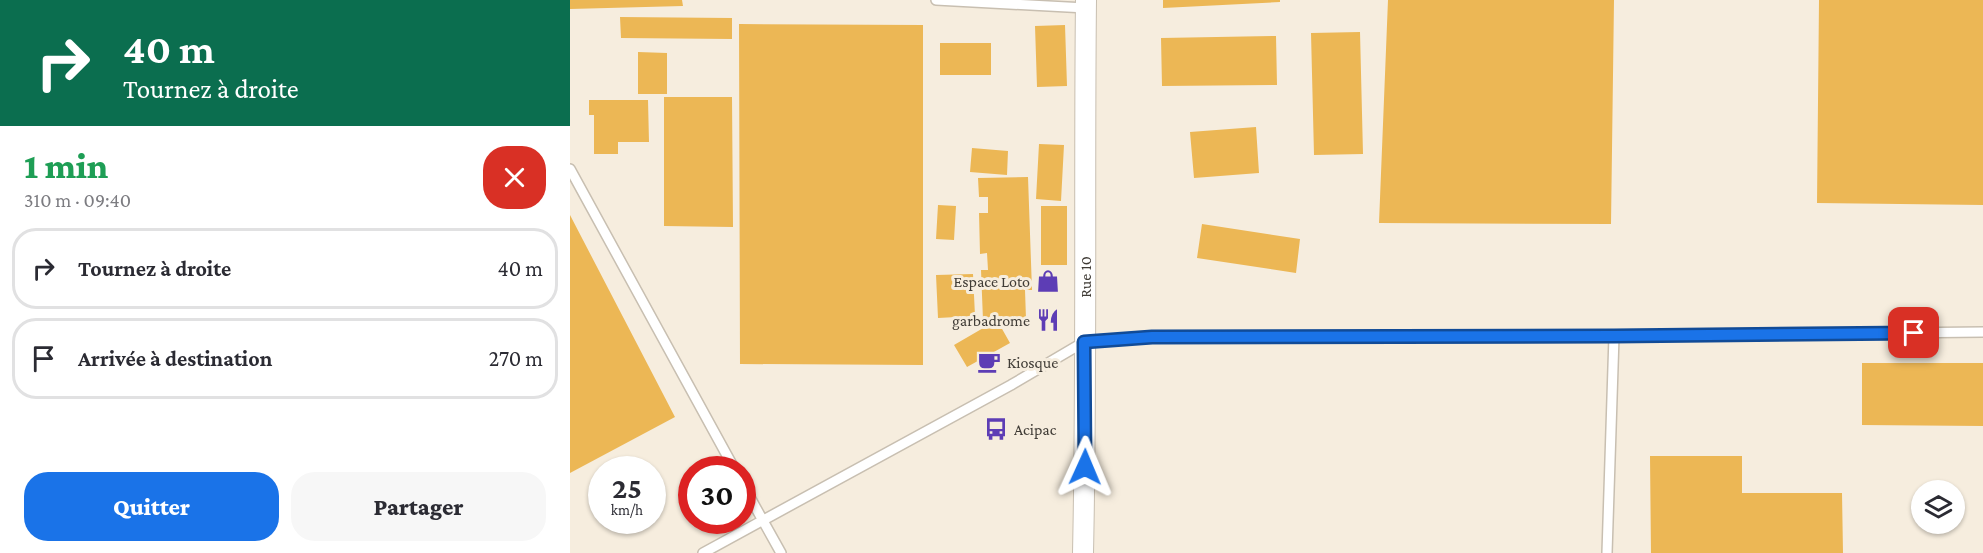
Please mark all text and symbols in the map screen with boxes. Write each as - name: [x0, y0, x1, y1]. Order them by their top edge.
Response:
- icon: right: [24, 24, 102, 102]
- text: 40 m: [123, 25, 215, 72]
- text: Tournez à droite: [123, 74, 299, 104]
- text: 1 min: [24, 146, 108, 186]
- button: close: [483, 146, 546, 209]
- text: 310 m · 09:40: [24, 189, 131, 211]
- icon: right: [27, 252, 60, 285]
- text: Tournez à droite: [78, 256, 231, 281]
- text: 40 m: [498, 256, 543, 281]
- street label: Rue 10: [1077, 256, 1094, 298]
- shop icon: Espace Loto: [1035, 268, 1061, 294]
- place label: Espace Loto: [954, 273, 1030, 291]
- restaurant icon: garbadrome: [1035, 307, 1061, 333]
- pin: [1888, 307, 1939, 358]
- place label: garbadrome: [952, 312, 1030, 330]
- icon: arrive: [1897, 316, 1930, 349]
- icon: arrive: [27, 342, 60, 375]
- text: Arrivée à destination: [78, 346, 272, 371]
- text: 270 m: [489, 346, 543, 371]
- cafe icon: Kiosque: [976, 349, 1002, 375]
- place label: Kiosque: [1007, 354, 1058, 372]
- bus stop icon: Acipac: [983, 416, 1009, 442]
- place label: Acipac: [1014, 421, 1057, 439]
- position arrow: [1053, 435, 1117, 499]
- speed limit sign: 30: [678, 456, 756, 534]
- text: 25: [612, 471, 642, 504]
- button: Quitter: [24, 472, 279, 541]
- button: Partager: [291, 472, 546, 541]
- map controls: [1911, 480, 1965, 534]
- button: layers: [1911, 480, 1965, 534]
- text: km/h: [611, 502, 643, 518]

